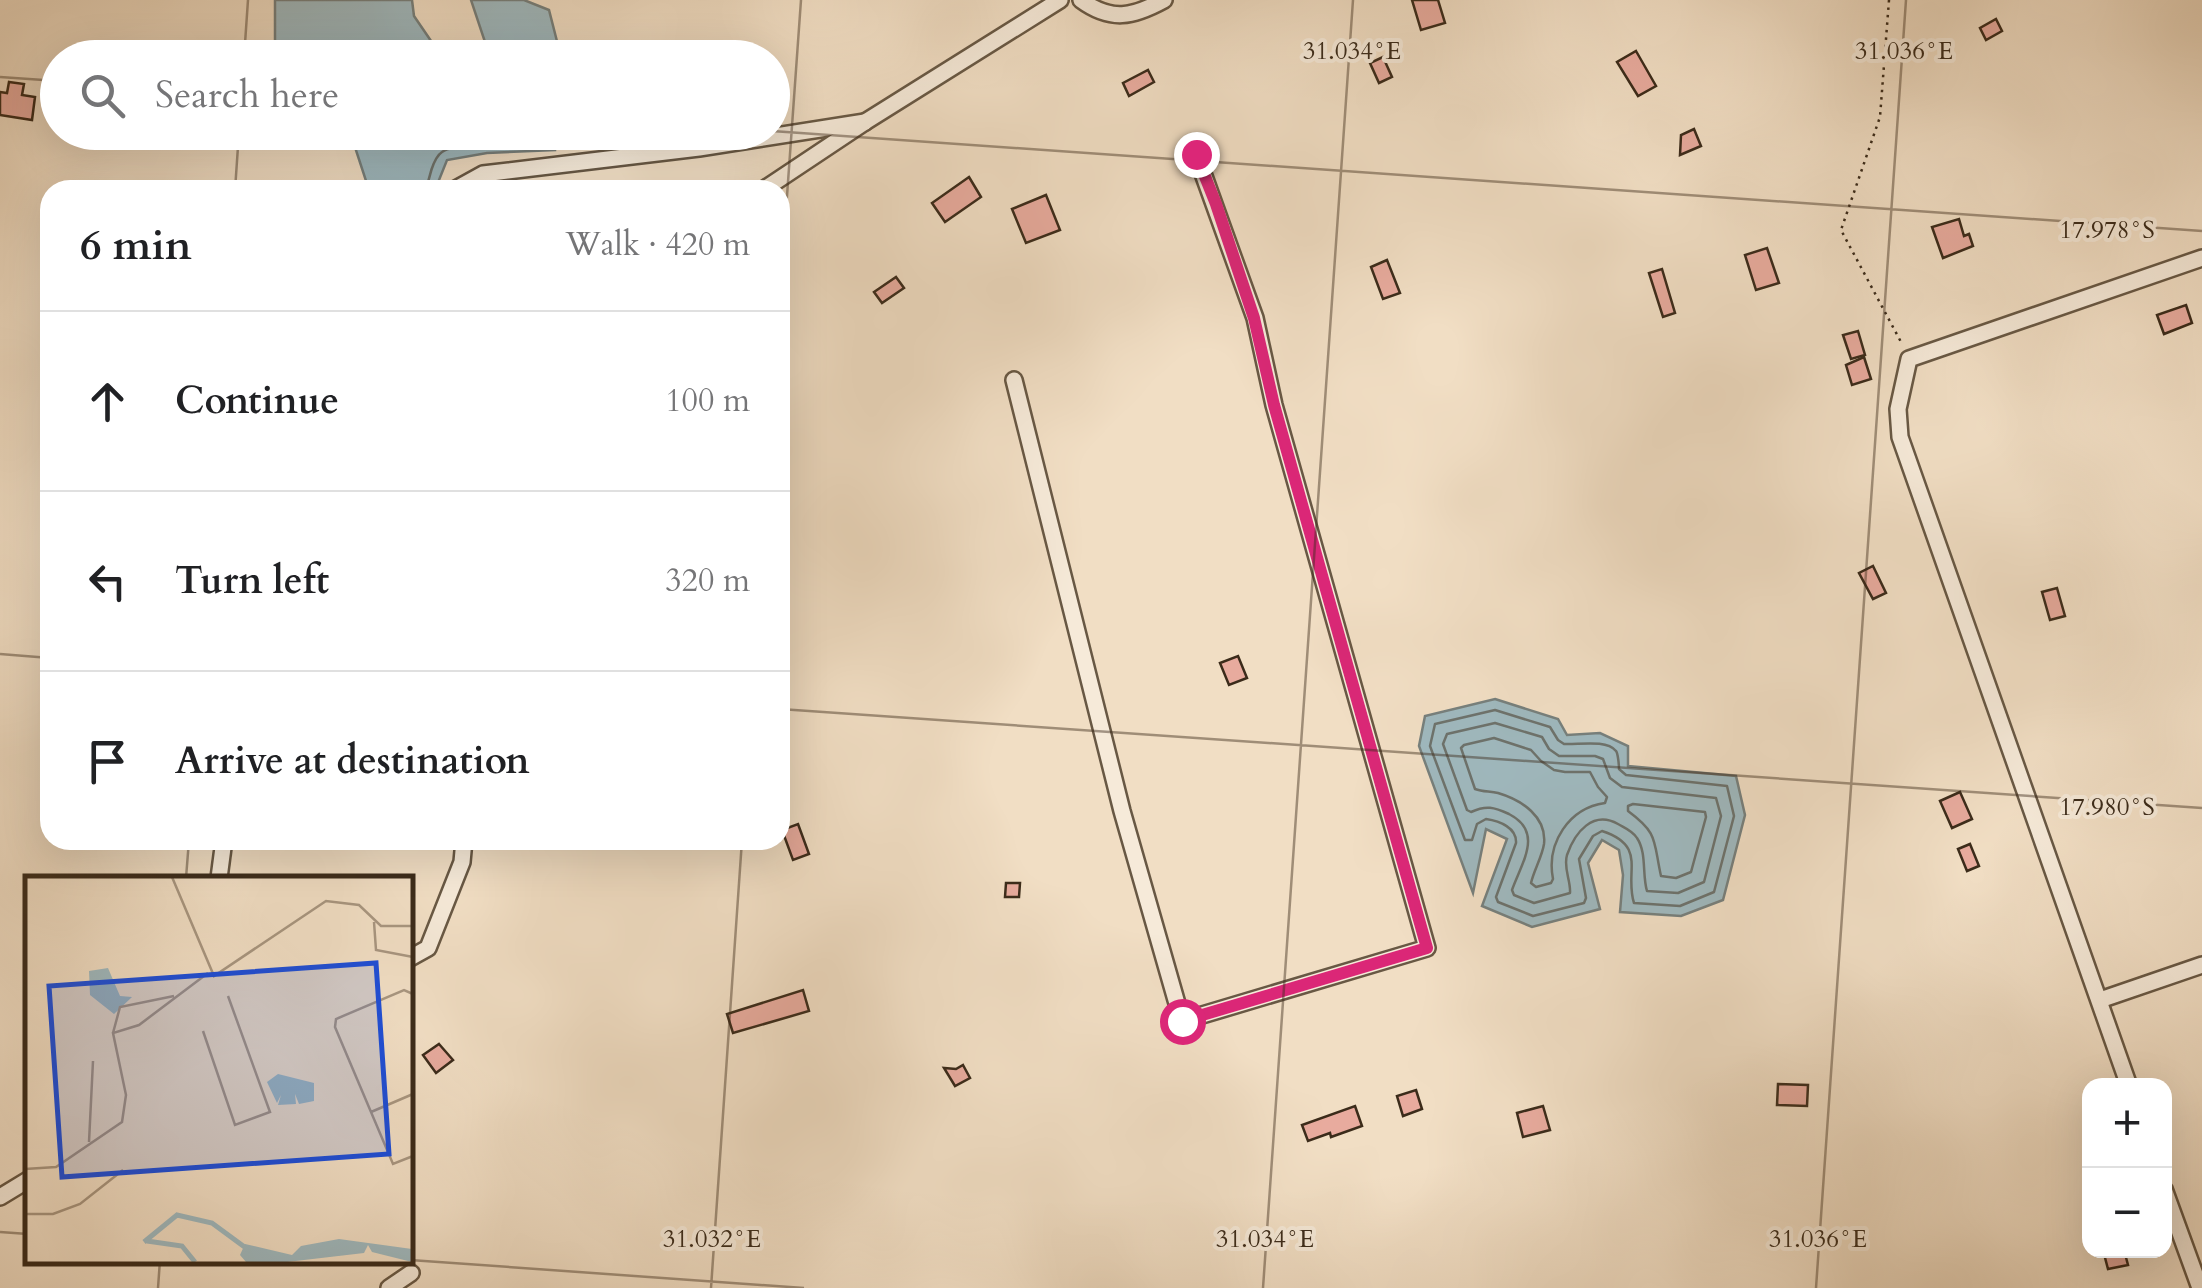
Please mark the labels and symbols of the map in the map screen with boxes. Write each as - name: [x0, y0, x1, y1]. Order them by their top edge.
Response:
- text: 31.034°E: [1303, 34, 1401, 68]
- text: 31.036°E: [1855, 34, 1953, 68]
- route end: [1174, 132, 1220, 178]
- text: 17.978°S: [2059, 213, 2155, 247]
- text: 17.980°S: [2059, 790, 2155, 824]
- inset map: [25, 876, 412, 1263]
- route start: [1160, 999, 1206, 1045]
- text: 31.032°E: [663, 1222, 761, 1256]
- text: 31.034°E: [1216, 1222, 1314, 1256]
- text: 31.036°E: [1769, 1222, 1867, 1256]

